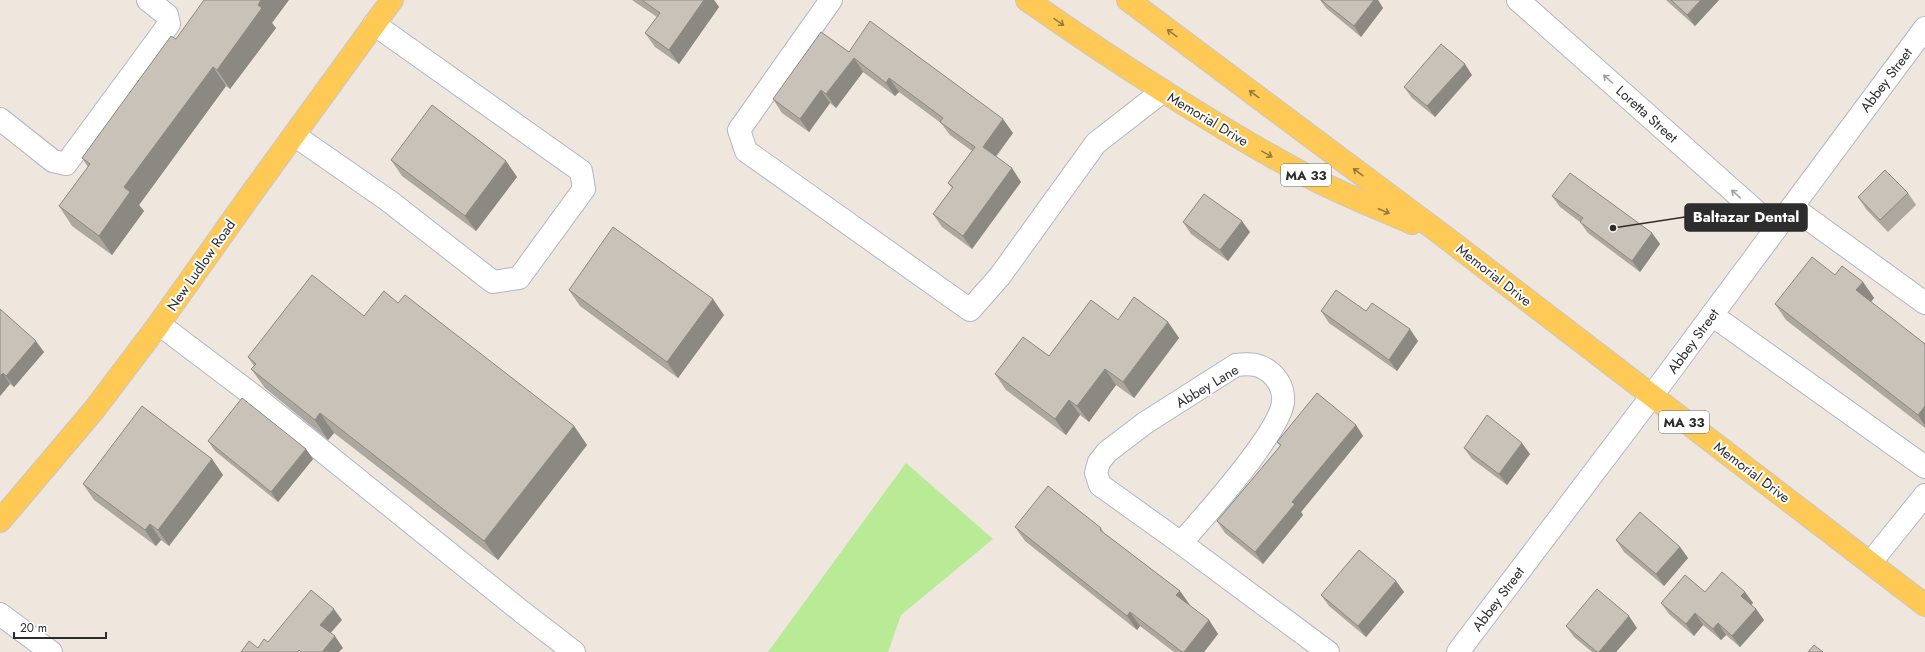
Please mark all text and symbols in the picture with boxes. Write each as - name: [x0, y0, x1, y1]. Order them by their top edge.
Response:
- one-way arrow: [1053, 18, 1064, 26]
- one-way arrow: [1167, 29, 1178, 37]
- street label: Abbey Street: [1855, 43, 1917, 116]
- one-way arrow: [1602, 75, 1613, 84]
- street label: Loretta Street: [1612, 81, 1683, 148]
- street label: Memorial Drive: [1164, 87, 1252, 151]
- one-way arrow: [1249, 89, 1260, 98]
- one-way arrow: [1261, 150, 1273, 158]
- road number: MA 33: [1281, 164, 1331, 186]
- one-way arrow: [1352, 168, 1363, 176]
- one-way arrow: [1731, 189, 1741, 198]
- callout: Baltazar Dental: [1685, 204, 1807, 231]
- text: Baltazar Dental: [1693, 206, 1799, 228]
- one-way arrow: [1377, 208, 1389, 215]
- street label: New Ludlow Road: [162, 215, 240, 315]
- street label: Memorial Drive: [1452, 239, 1536, 311]
- street label: Abbey Street: [1663, 304, 1724, 378]
- street label: Abbey Lane: [1172, 359, 1242, 413]
- road number: MA 33: [1659, 411, 1709, 433]
- street label: Memorial Drive: [1710, 437, 1794, 507]
- street label: Abbey Street: [1467, 562, 1529, 635]
- scale bar: [14, 614, 106, 640]
- text: 20 m: [20, 619, 47, 637]

